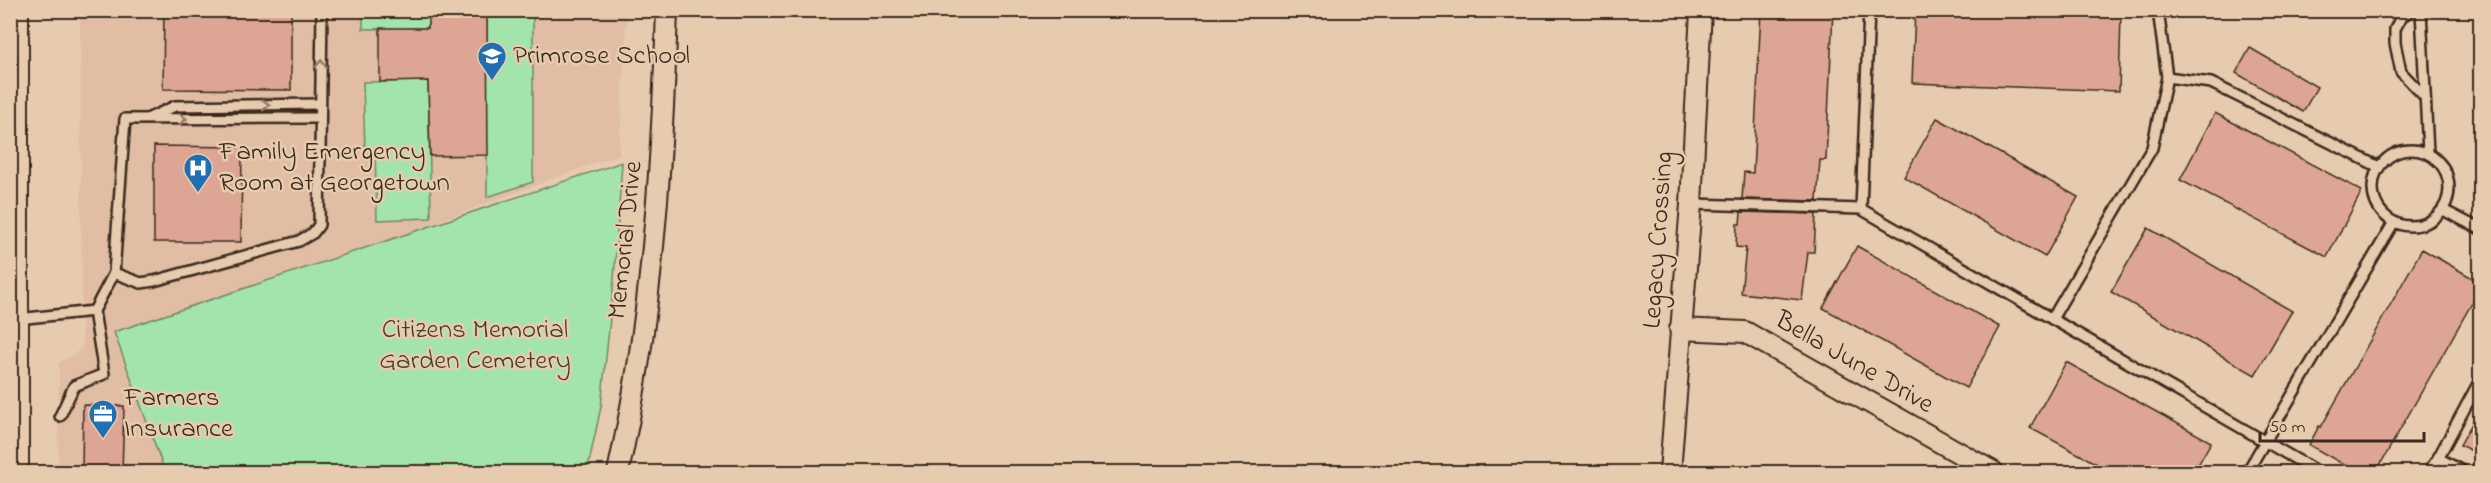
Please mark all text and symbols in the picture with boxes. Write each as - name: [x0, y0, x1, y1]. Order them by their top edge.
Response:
- place label: Primrose School: [513, 37, 690, 76]
- school or university icon: Primrose School: [476, 40, 508, 82]
- one-way arrow: [314, 60, 327, 69]
- one-way arrow: [261, 99, 270, 111]
- one-way arrow: [179, 113, 188, 125]
- place label: Family Emergency Room at Georgetown: [218, 133, 450, 203]
- street label: Legacy Crossing: [1633, 150, 1685, 330]
- hospital icon: Family Emergency Room at Georgetown: [182, 152, 214, 194]
- street label: Memorial Drive: [598, 158, 654, 321]
- street label: Bella June Drive: [1766, 301, 1941, 425]
- park label: Citizens Memorial Garden Cemetery: [379, 311, 571, 381]
- place label: Farmers Insurance: [123, 379, 234, 449]
- office icon: Farmers Insurance: [87, 398, 119, 440]
- scale bar: [2260, 405, 2424, 443]
- text: 50 m: [2269, 415, 2306, 441]

